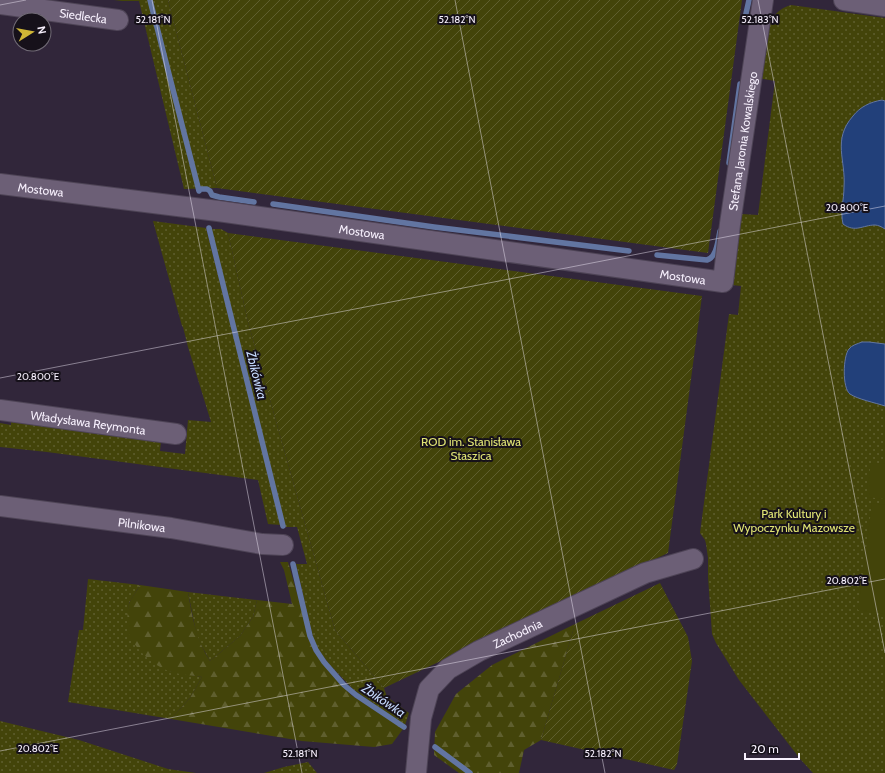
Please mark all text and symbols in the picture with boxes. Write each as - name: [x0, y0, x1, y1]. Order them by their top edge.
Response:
- street label: Siedlecka: [59, 5, 108, 26]
- north arrow: [12, 12, 52, 52]
- text: 52.181°N: [135, 13, 171, 26]
- text: 52.182°N: [438, 13, 476, 26]
- text: 52.183°N: [741, 13, 779, 26]
- text: N: [34, 25, 49, 35]
- street label: Stefana Jaronia Kowalskiego: [725, 70, 760, 212]
- street label: Mostowa: [17, 179, 65, 199]
- text: 20.800°E: [826, 201, 869, 214]
- street label: Mostowa: [338, 221, 386, 242]
- street label: Mostowa: [659, 266, 707, 287]
- water label: Żbikówka: [243, 348, 271, 401]
- text: 20.800°E: [17, 370, 60, 383]
- street label: Władysława Reymonta: [30, 407, 147, 437]
- park label: ROD im. Stanisława Staszica: [421, 434, 521, 463]
- park label: Park Kultury i Wypoczynku Mazowsze: [733, 506, 855, 535]
- street label: Pilnikowa: [117, 514, 167, 535]
- text: 20.802°E: [827, 574, 868, 587]
- street label: Zachodnia: [490, 615, 544, 651]
- water label: Żbikówka: [358, 679, 409, 720]
- scale bar: [745, 735, 799, 761]
- text: 20 m: [751, 741, 779, 756]
- text: 20.802°E: [18, 742, 59, 755]
- text: 52.181°N: [282, 747, 318, 760]
- text: 52.182°N: [584, 747, 622, 760]

